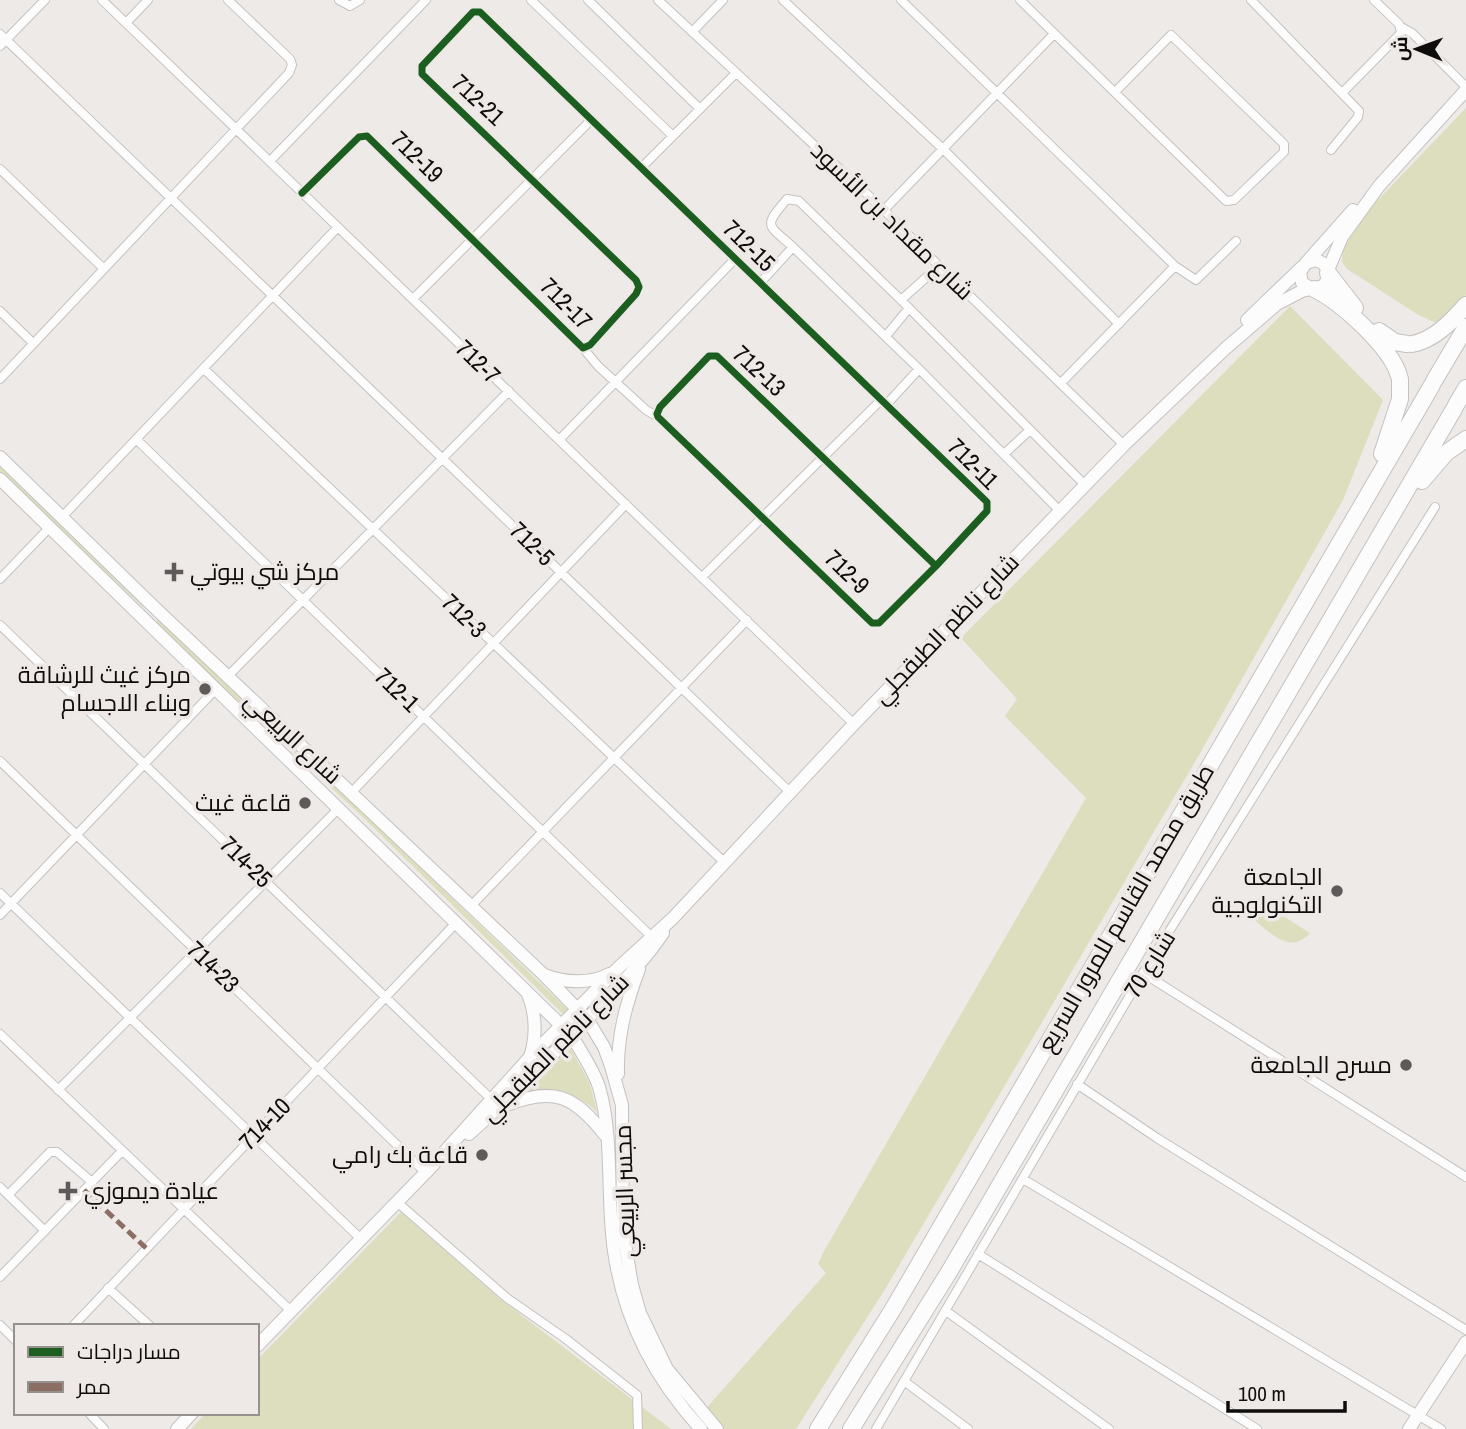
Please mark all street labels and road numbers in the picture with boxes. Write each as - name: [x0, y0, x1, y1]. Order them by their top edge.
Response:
- street label: 712-21: [445, 67, 512, 132]
- street label: 712-19: [385, 123, 451, 189]
- street label: شارع مقداد بن الأسود: [804, 134, 981, 307]
- street label: 712-15: [717, 212, 783, 278]
- street label: 712-17: [534, 270, 600, 336]
- street label: 712-7: [449, 332, 508, 390]
- street label: 712-13: [726, 338, 793, 403]
- street label: 712-11: [941, 431, 1006, 496]
- street label: 712-5: [503, 514, 562, 572]
- street label: 712-9: [818, 542, 877, 600]
- street label: شارع ناظم الطبقجلي: [865, 546, 1028, 713]
- street label: 712-3: [435, 586, 494, 644]
- street label: 712-1: [368, 660, 427, 718]
- street label: شارع الربيعي: [235, 684, 349, 794]
- street label: طريق محمد القاسم للمرور السريع: [1029, 758, 1222, 1058]
- street label: 714-25: [214, 828, 280, 894]
- street label: شارع 70: [1116, 924, 1183, 1004]
- street label: 714-23: [181, 933, 247, 999]
- street label: شارع ناظم الطبقجلي: [473, 966, 638, 1131]
- street label: 714-10: [231, 1090, 297, 1156]
- street label: مجسر الربيعي: [606, 1124, 646, 1258]

